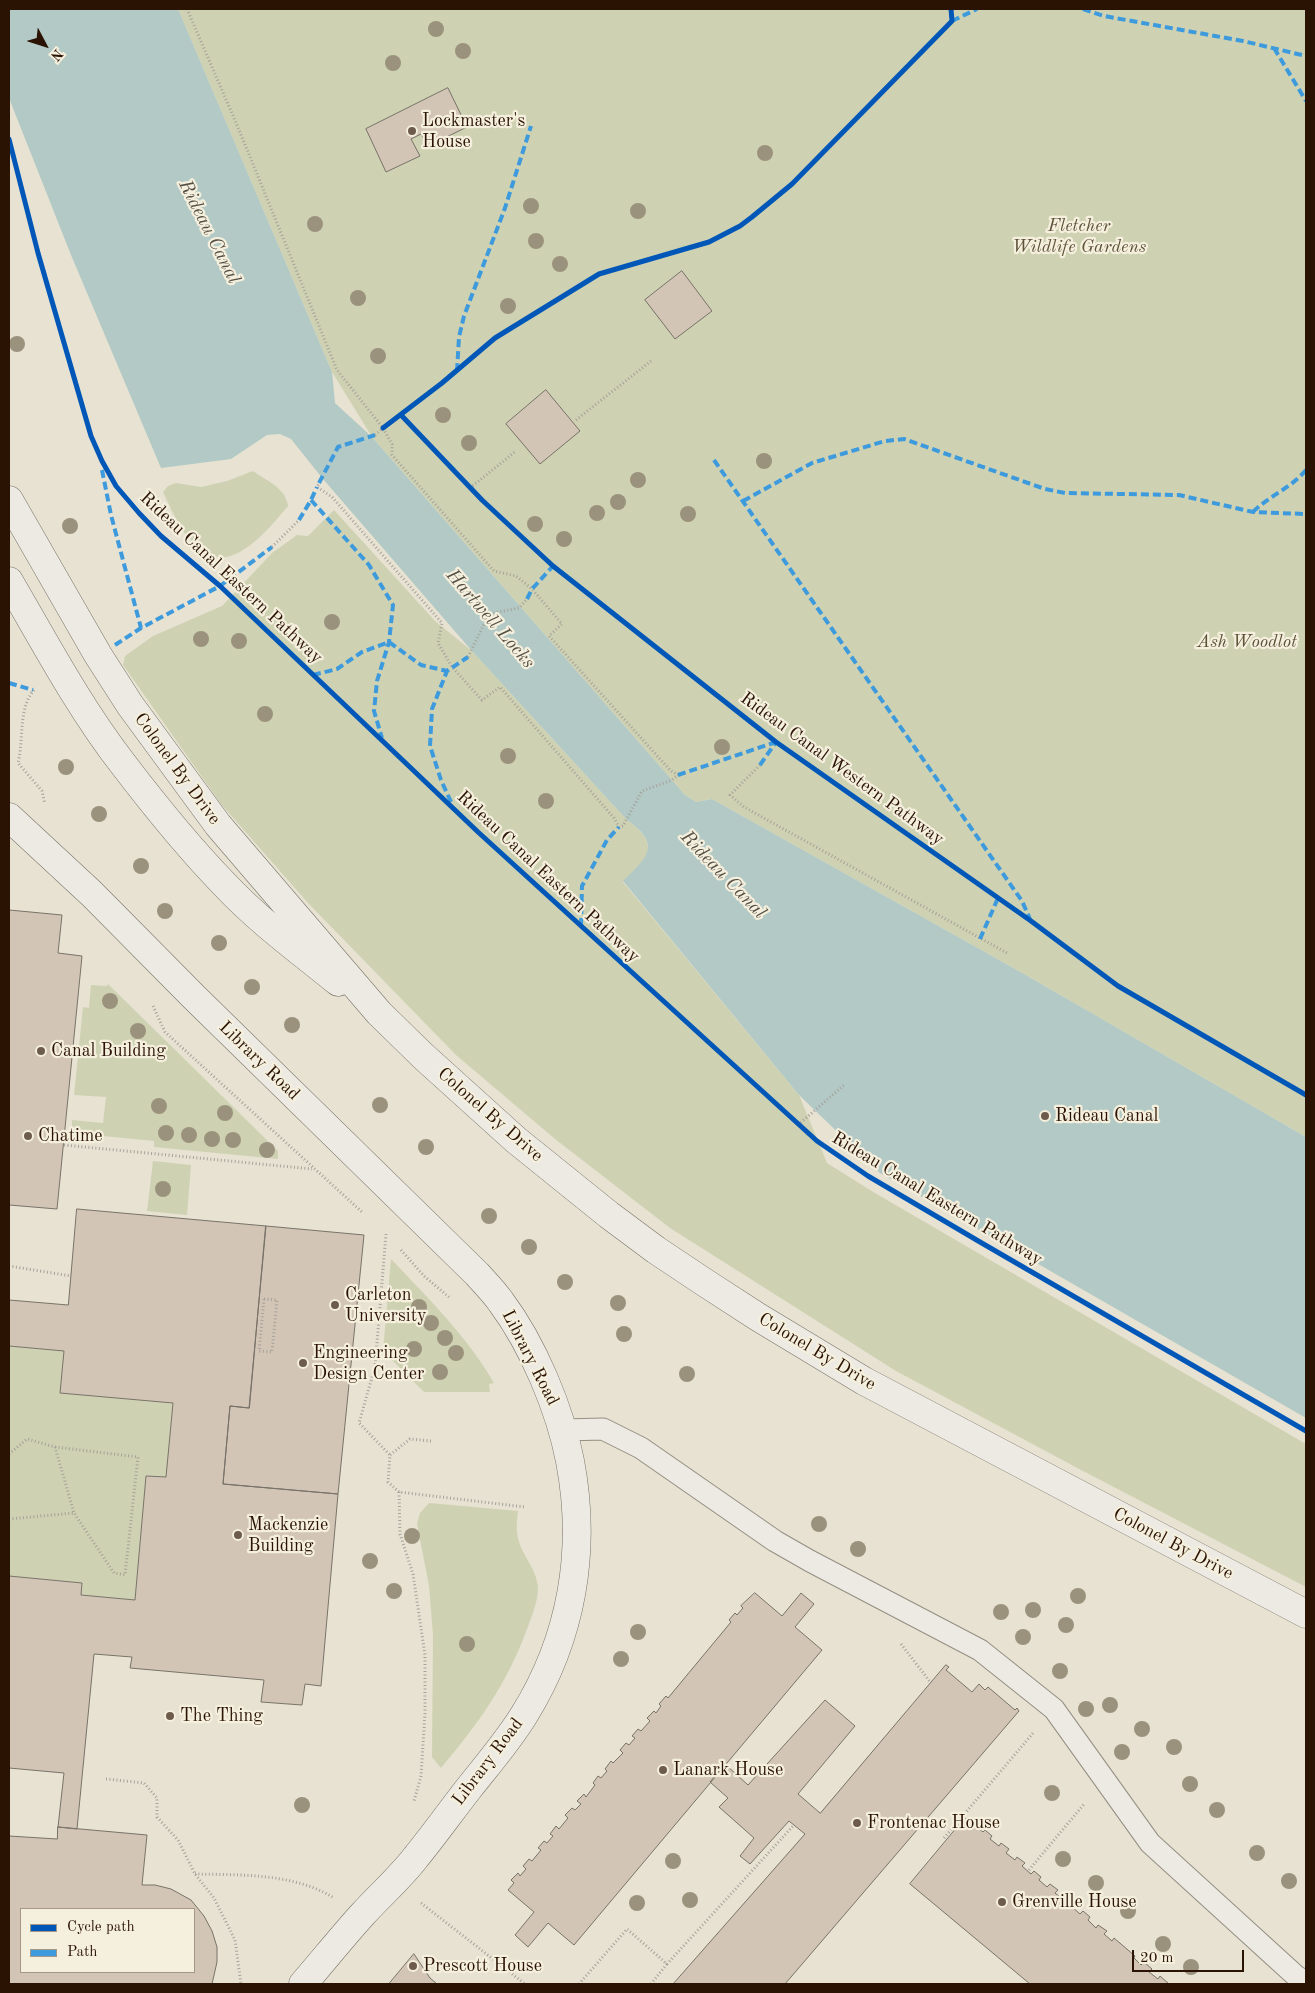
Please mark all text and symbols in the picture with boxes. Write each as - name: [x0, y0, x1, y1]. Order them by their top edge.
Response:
- north arrow: [20, 20, 70, 70]
- text: N: [48, 46, 65, 63]
- place label: Lockmaster's House: [422, 110, 525, 152]
- marker: Lockmaster's House: [406, 125, 418, 137]
- water label: Rideau Canal: [173, 176, 245, 288]
- park label: Fletcher Wildlife Gardens: [1012, 215, 1146, 258]
- street label: Rideau Canal Eastern Pathway: [135, 487, 327, 669]
- water label: Hartwell Locks: [441, 565, 539, 673]
- park label: Ash Woodlot: [1197, 631, 1297, 653]
- street label: Rideau Canal Western Pathway: [736, 688, 948, 850]
- street label: Colonel By Drive: [129, 709, 225, 829]
- street label: Rideau Canal Eastern Pathway: [452, 786, 644, 968]
- water label: Rideau Canal: [675, 826, 771, 924]
- street label: Library Road: [214, 1017, 304, 1105]
- place label: Canal Building: [51, 1040, 166, 1062]
- marker: Canal Building: [35, 1045, 47, 1057]
- street label: Colonel By Drive: [433, 1063, 547, 1167]
- place label: Rideau Canal: [1055, 1105, 1158, 1127]
- marker: Rideau Canal: [1039, 1110, 1051, 1122]
- place label: Chatime: [38, 1125, 102, 1147]
- street label: Rideau Canal Eastern Pathway: [828, 1127, 1046, 1271]
- marker: Chatime: [22, 1130, 34, 1142]
- place label: Carleton University: [345, 1284, 426, 1326]
- marker: Carleton University: [329, 1299, 341, 1311]
- street label: Library Road: [497, 1307, 563, 1409]
- street label: Colonel By Drive: [754, 1309, 880, 1395]
- place label: Engineering Design Center: [313, 1342, 424, 1385]
- marker: Engineering Design Center: [297, 1357, 309, 1369]
- street label: Colonel By Drive: [1109, 1503, 1237, 1585]
- place label: Mackenzie Building: [248, 1514, 328, 1556]
- marker: Mackenzie Building: [232, 1529, 244, 1541]
- place label: The Thing: [180, 1705, 263, 1727]
- marker: The Thing: [164, 1710, 176, 1722]
- street label: Library Road: [448, 1714, 528, 1810]
- place label: Lanark House: [673, 1759, 783, 1781]
- marker: Lanark House: [657, 1764, 669, 1776]
- place label: Frontenac House: [867, 1812, 1000, 1834]
- marker: Frontenac House: [851, 1817, 863, 1829]
- place label: Grenville House: [1012, 1891, 1137, 1913]
- marker: Grenville House: [996, 1896, 1008, 1908]
- legend: [20, 1908, 195, 1973]
- text: Cycle path: [67, 1920, 135, 1935]
- scale bar: [1135, 1940, 1248, 1972]
- text: Path: [67, 1945, 97, 1960]
- text: 20 m: [1140, 1951, 1174, 1966]
- place label: Prescott House: [423, 1955, 542, 1977]
- marker: Prescott House: [407, 1960, 419, 1972]

